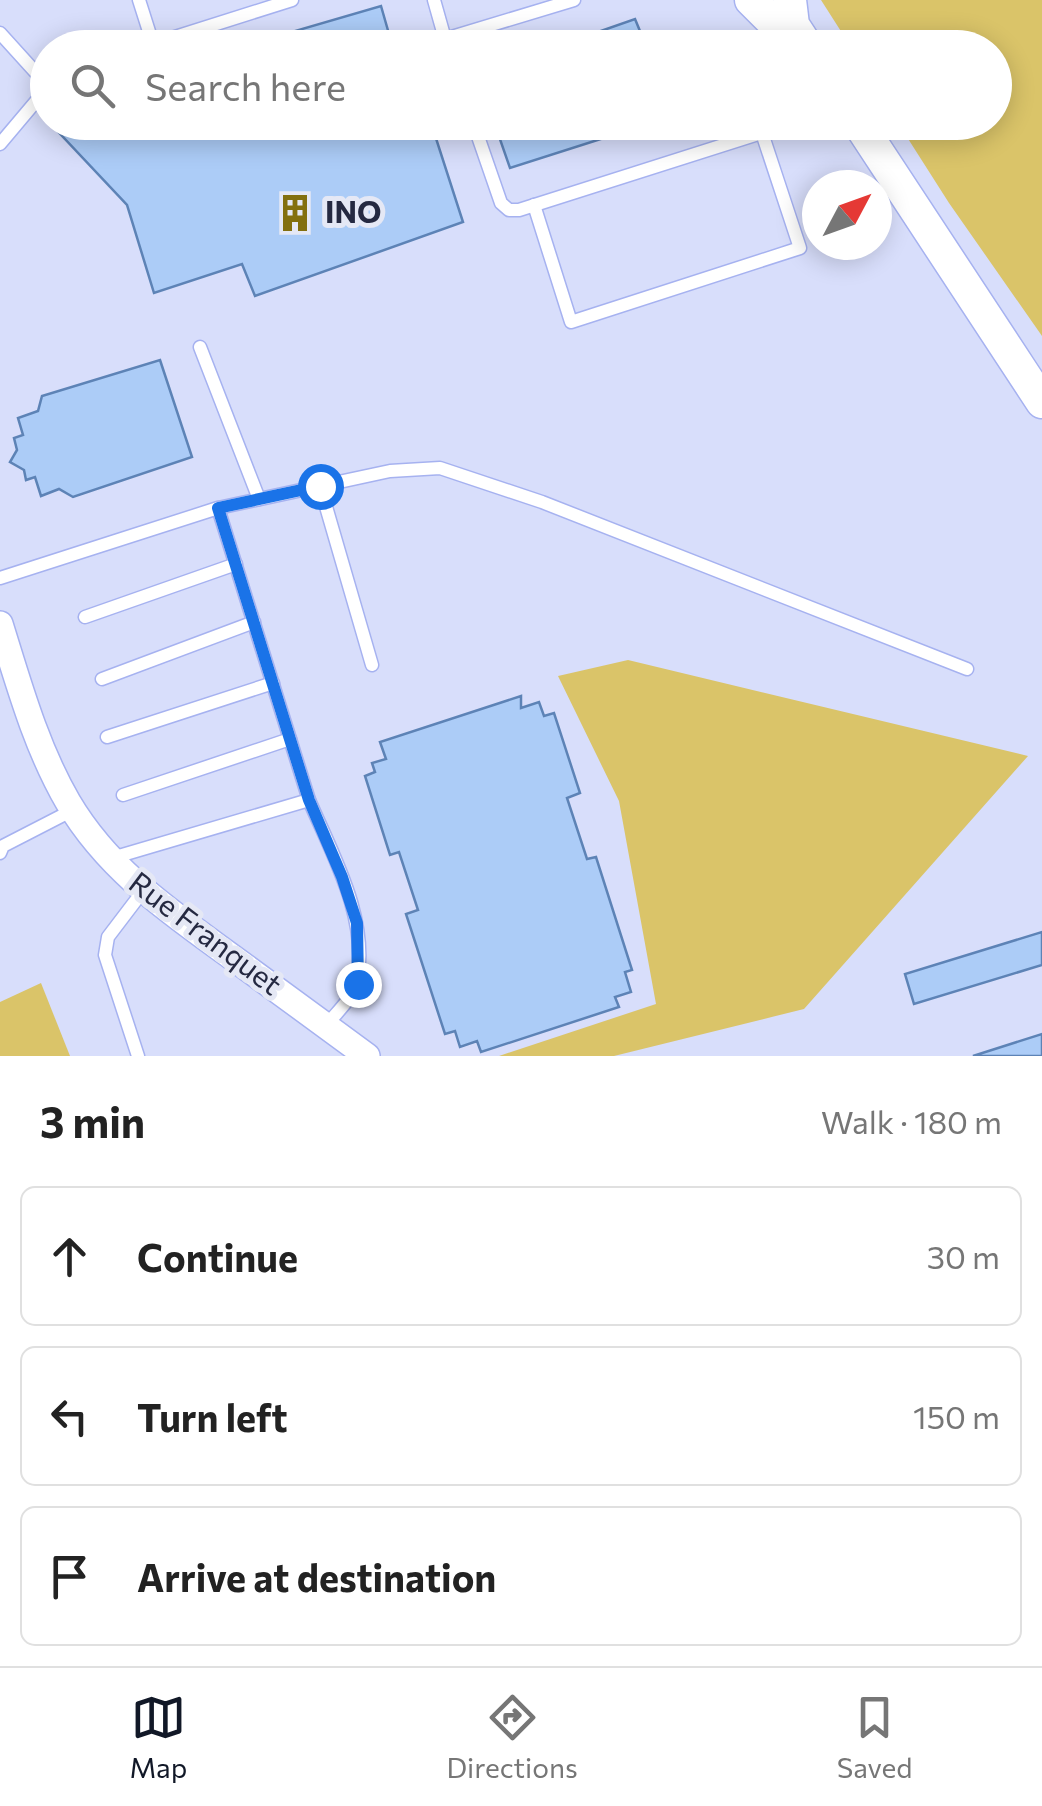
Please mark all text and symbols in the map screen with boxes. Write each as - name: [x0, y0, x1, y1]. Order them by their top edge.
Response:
- search box: [30, 30, 1012, 140]
- icon: search: [65, 58, 120, 113]
- text: Search here: [145, 62, 346, 109]
- north arrow: [802, 170, 892, 260]
- building icon: INO: [274, 192, 316, 234]
- place label: INO: [325, 192, 381, 229]
- route start: [298, 464, 344, 510]
- street label: Rue Franquet: [123, 863, 290, 1001]
- route end: [336, 962, 382, 1008]
- text: 3 min: [40, 1095, 145, 1147]
- text: Walk · 180 m: [821, 1101, 1002, 1141]
- icon: ahead: [42, 1229, 97, 1284]
- text: Continue: [137, 1233, 298, 1280]
- text: 30 m: [927, 1236, 1000, 1276]
- icon: left: [42, 1389, 97, 1444]
- text: Turn left: [137, 1393, 288, 1440]
- text: 150 m: [913, 1396, 1000, 1436]
- icon: arrive: [42, 1549, 97, 1604]
- text: Arrive at destination: [137, 1553, 496, 1600]
- tab: Map: [130, 1690, 187, 1784]
- tab: Directions: [446, 1690, 578, 1784]
- tab: Saved: [837, 1690, 912, 1784]

